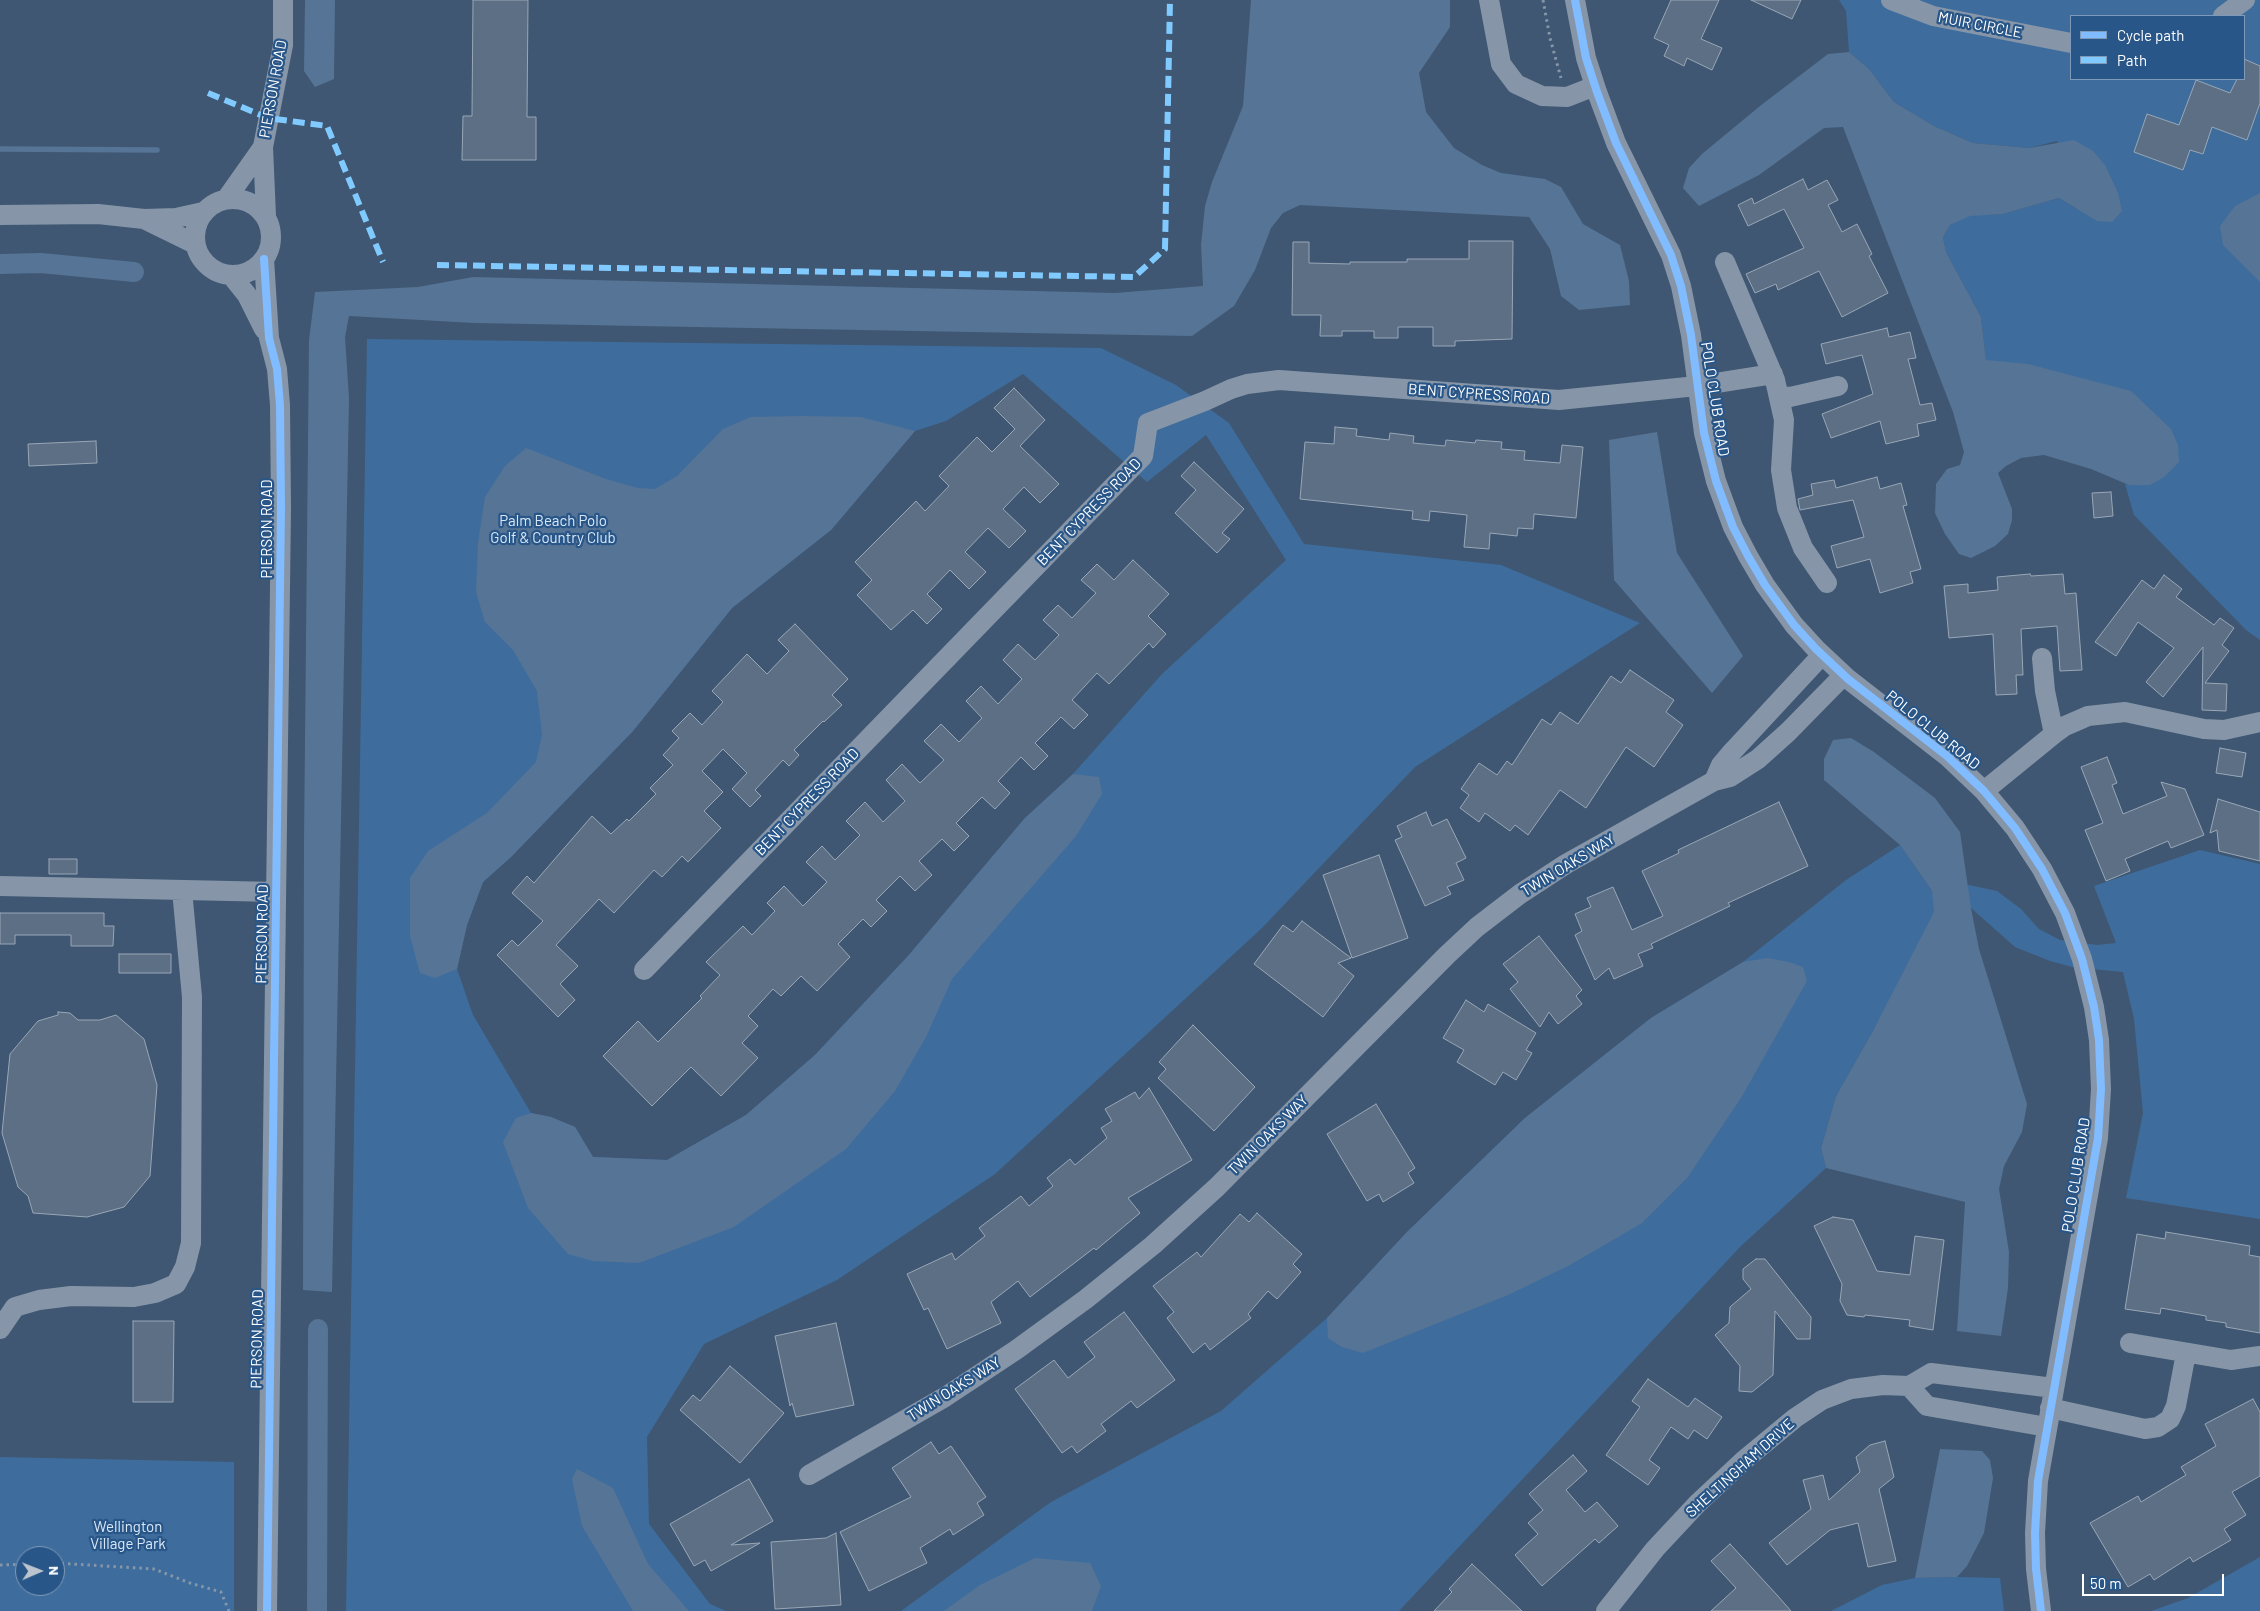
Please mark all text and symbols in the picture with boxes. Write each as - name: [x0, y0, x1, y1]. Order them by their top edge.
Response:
- street label: MUIR CIRCLE: [1936, 8, 2024, 42]
- legend: [2070, 15, 2245, 80]
- text: Cycle path: [2117, 26, 2184, 44]
- street label: PIERSON ROAD: [256, 39, 290, 139]
- text: Path: [2117, 51, 2147, 69]
- street label: POLO CLUB ROAD: [1697, 340, 1733, 458]
- street label: BENT CYPRESS ROAD: [1408, 380, 1550, 408]
- street label: BENT CYPRESS ROAD: [1033, 455, 1145, 569]
- street label: PIERSON ROAD: [258, 479, 276, 579]
- park label: Palm Beach Polo Golf & Country Club: [490, 512, 616, 547]
- street label: POLO CLUB ROAD: [1882, 687, 1984, 773]
- street label: BENT CYPRESS ROAD: [751, 745, 863, 859]
- street label: TWIN OAKS WAY: [1518, 830, 1618, 900]
- street label: PIERSON ROAD: [252, 884, 272, 984]
- street label: TWIN OAKS WAY: [1224, 1091, 1312, 1179]
- street label: POLO CLUB ROAD: [2058, 1116, 2094, 1234]
- street label: PIERSON ROAD: [247, 1289, 267, 1389]
- street label: TWIN OAKS WAY: [904, 1353, 1004, 1425]
- street label: SHELTINGHAM DRIVE: [1682, 1415, 1798, 1521]
- park label: Wellington Village Park: [90, 1518, 166, 1553]
- north arrow: [15, 1546, 65, 1596]
- scale bar: [2085, 1564, 2228, 1596]
- text: N: [46, 1566, 63, 1576]
- text: 50 m: [2090, 1574, 2122, 1592]

